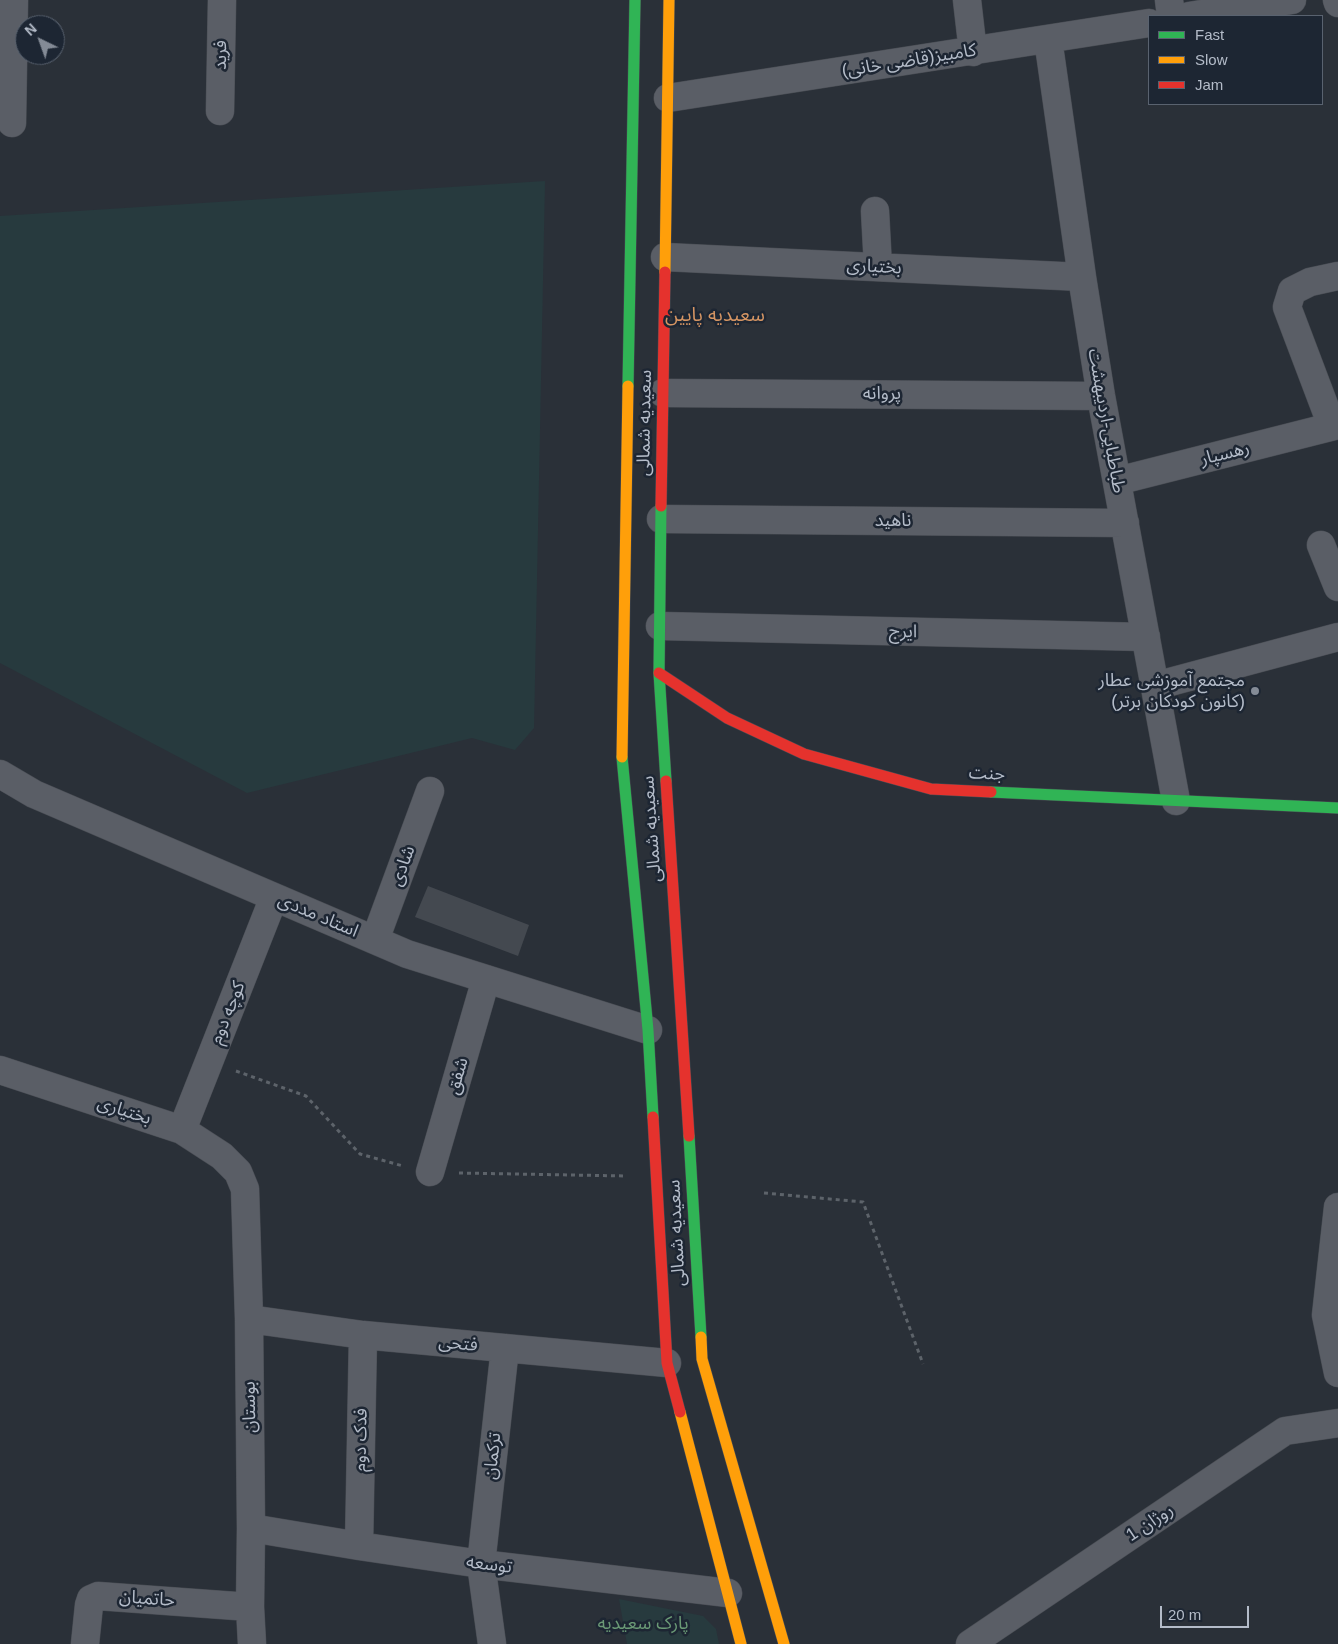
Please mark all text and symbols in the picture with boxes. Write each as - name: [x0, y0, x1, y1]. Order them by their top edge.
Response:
- north arrow: [15, 15, 65, 65]
- legend: [1148, 15, 1323, 105]
- text: N: [22, 20, 40, 39]
- text: Fast: [1195, 26, 1224, 43]
- street label: فرید: [210, 40, 232, 70]
- street label: کامبیز(قاضی خانی): [840, 40, 978, 82]
- text: Slow: [1195, 51, 1228, 68]
- text: Jam: [1195, 76, 1223, 93]
- street label: بختیاری: [846, 255, 902, 279]
- district label: سعیدیه پایین: [665, 305, 765, 327]
- street label: طباطبایی-اردیبهشت: [1083, 347, 1129, 495]
- street label: سعیدیه شمالی: [633, 370, 657, 476]
- street label: پروانه: [863, 383, 901, 405]
- street label: رهسپار: [1198, 437, 1252, 471]
- street label: ناهید: [875, 510, 911, 532]
- street label: ایرج: [889, 621, 917, 643]
- place label: مجتمع آموزشی عطار (کانون کودکان برتر): [1098, 670, 1245, 712]
- marker: مجتمع آموزشی عطار (کانون کودکان برتر): [1249, 685, 1261, 697]
- street label: جنت: [968, 762, 1006, 786]
- street label: سعیدیه شمالی: [638, 775, 666, 883]
- street label: شادی: [386, 843, 420, 889]
- street label: استاد مددی: [275, 889, 361, 943]
- street label: کوچه دوم: [206, 979, 250, 1047]
- street label: شفق: [442, 1055, 474, 1097]
- street label: بختیاری: [94, 1092, 154, 1130]
- street label: سعیدیه شمالی: [663, 1179, 691, 1287]
- street label: فتحی: [437, 1332, 479, 1356]
- street label: بوستان: [239, 1381, 261, 1433]
- street label: فدک دوم: [350, 1408, 372, 1472]
- street label: ترکمان: [480, 1431, 506, 1481]
- street label: روژان 1: [1122, 1499, 1178, 1547]
- street label: توسعه: [465, 1551, 513, 1579]
- street label: حاتمیان: [118, 1586, 176, 1612]
- scale bar: [1163, 1596, 1252, 1628]
- text: 20 m: [1168, 1606, 1201, 1623]
- park label: پارک سعیدیه: [597, 1613, 689, 1635]

